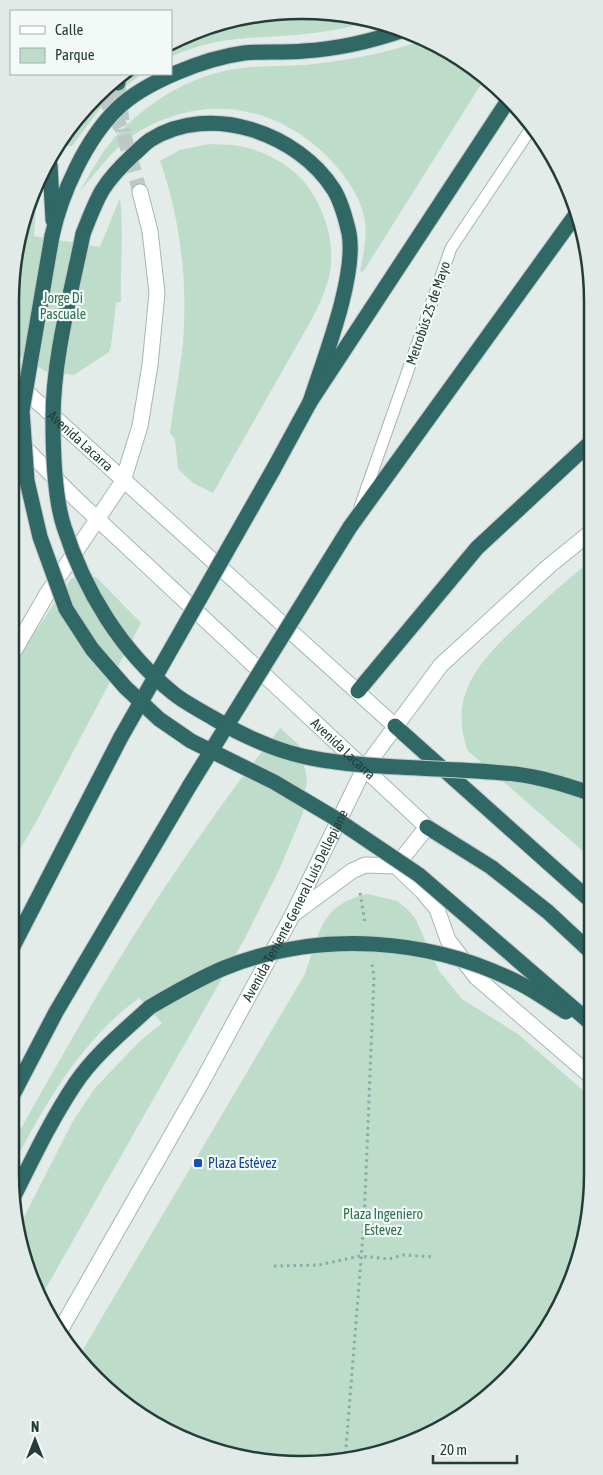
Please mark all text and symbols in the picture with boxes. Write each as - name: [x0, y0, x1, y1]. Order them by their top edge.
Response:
- legend: [10, 10, 172, 75]
- text: Calle: [55, 21, 84, 38]
- text: Parque: [55, 46, 95, 63]
- street label: Metrobús 25 de Mayo: [403, 259, 453, 367]
- park label: Jorge Di Pascuale: [40, 290, 86, 322]
- street label: Avenida Lacarra: [45, 407, 116, 474]
- street label: Avenida Lacarra: [308, 715, 379, 783]
- street label: Avenida Teniente General Luís Dellepiane: [239, 807, 351, 1004]
- place label: Plaza Estévez: [208, 1155, 277, 1171]
- marker: Plaza Estévez: [192, 1157, 204, 1169]
- park label: Plaza Ingeniero Estevez: [343, 1206, 423, 1238]
- north arrow: [10, 1415, 60, 1465]
- text: N: [31, 1419, 39, 1435]
- scale bar: [433, 1432, 517, 1464]
- text: 20 m: [440, 1441, 467, 1458]

